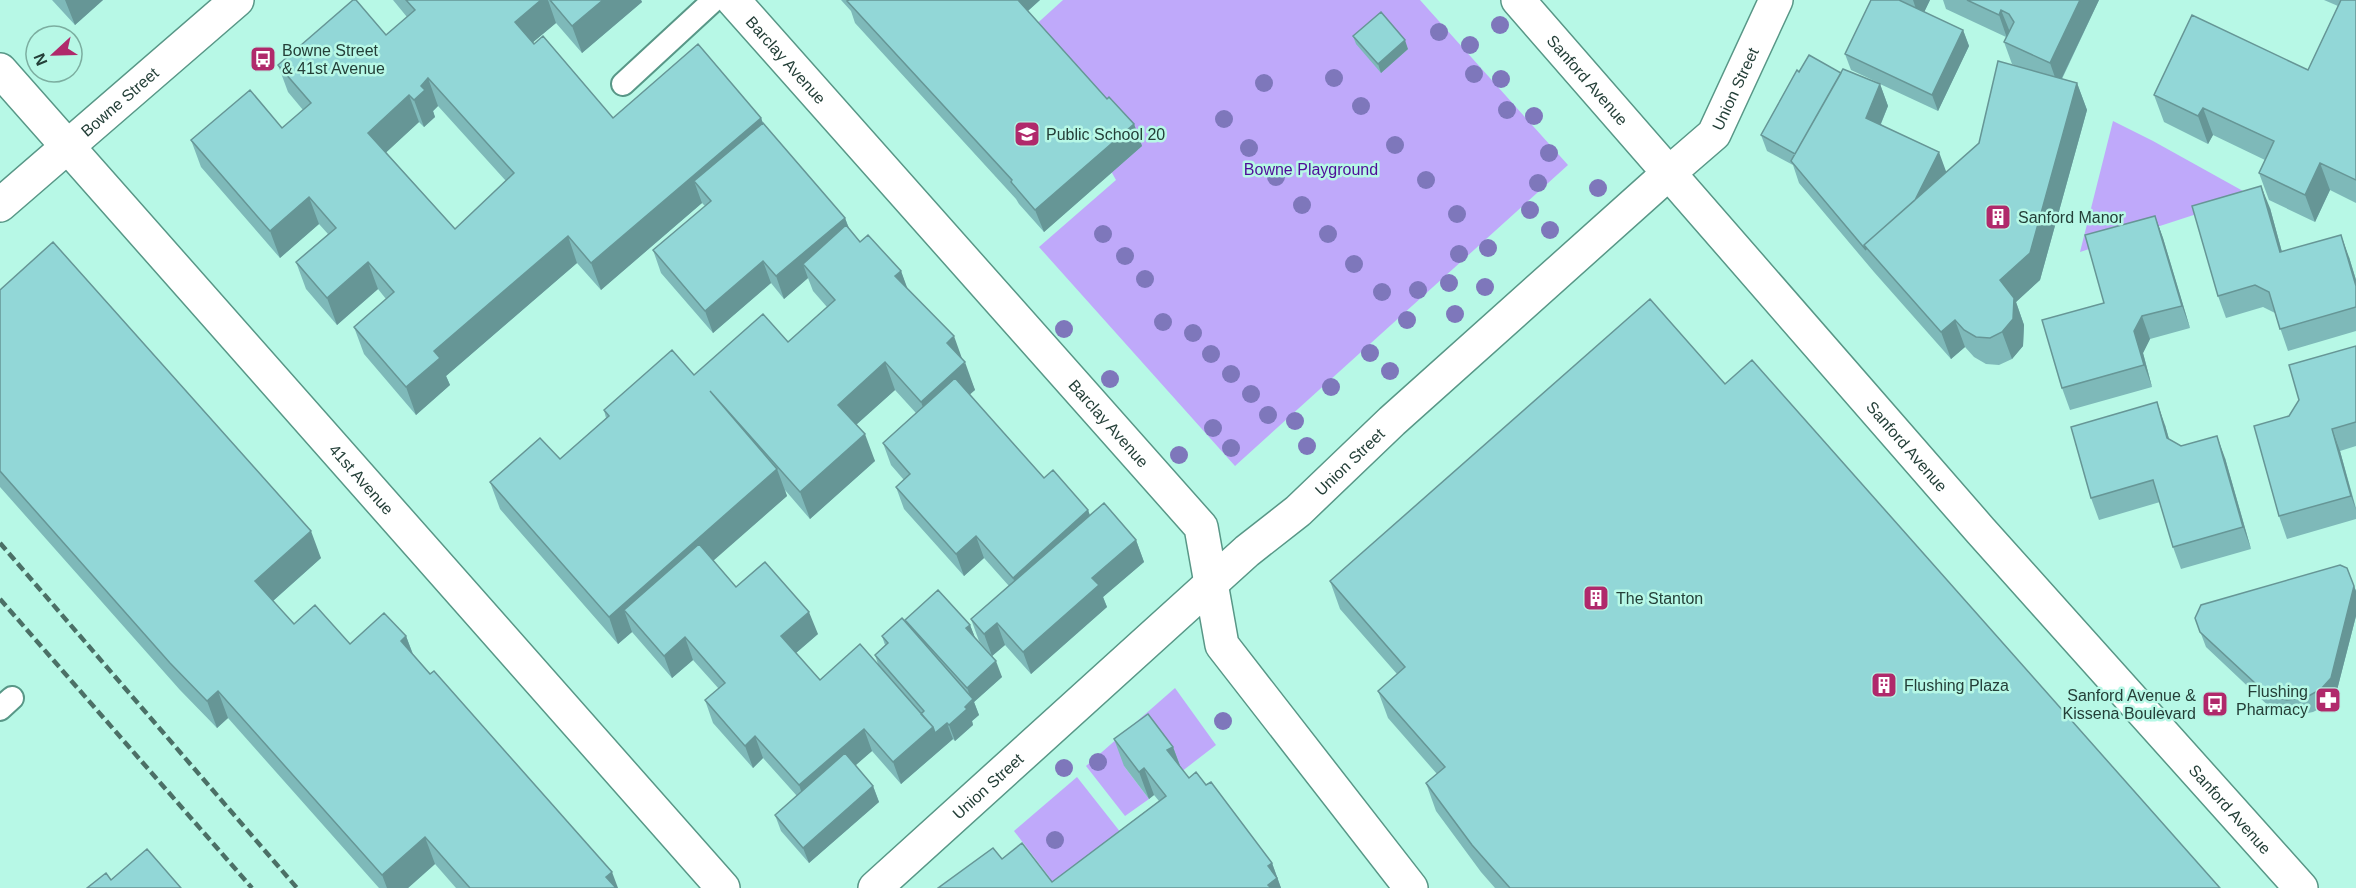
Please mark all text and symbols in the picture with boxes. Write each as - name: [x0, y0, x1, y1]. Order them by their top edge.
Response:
- street label: Barclay Avenue: [743, 13, 829, 107]
- north arrow: [24, 24, 84, 84]
- street label: Sanford Avenue: [1544, 31, 1631, 128]
- place label: Bowne Street & 41st Avenue: [282, 42, 385, 77]
- bus stop icon: Bowne Street & 41st Avenue: [248, 44, 278, 74]
- street label: Union Street: [1709, 44, 1762, 133]
- text: N: [31, 51, 51, 68]
- street label: Bowne Street: [78, 63, 162, 140]
- school or university icon: Public School 20: [1012, 119, 1042, 149]
- place label: Public School 20: [1046, 126, 1165, 143]
- park label: Bowne Playground: [1244, 161, 1378, 178]
- building icon: Sanford Manor: [1983, 202, 2013, 232]
- place label: Sanford Manor: [2018, 209, 2125, 226]
- street label: Barclay Avenue: [1066, 376, 1152, 470]
- street label: Sanford Avenue: [1863, 398, 1951, 495]
- street label: Union Street: [1311, 424, 1388, 499]
- street label: 41st Avenue: [326, 441, 397, 518]
- building icon: The Stanton: [1581, 583, 1611, 613]
- place label: The Stanton: [1616, 590, 1703, 607]
- building icon: Flushing Plaza: [1869, 670, 1899, 700]
- place label: Flushing Plaza: [1904, 677, 2009, 694]
- place label: Flushing Pharmacy: [2236, 683, 2308, 718]
- pharmacy icon: Flushing Pharmacy: [2313, 685, 2343, 715]
- place label: Sanford Avenue & Kissena Boulevard: [2063, 687, 2196, 722]
- bus stop icon: Sanford Avenue & Kissena Boulevard: [2200, 689, 2230, 719]
- street label: Union Street: [949, 749, 1027, 822]
- street label: Sanford Avenue: [2186, 761, 2275, 857]

